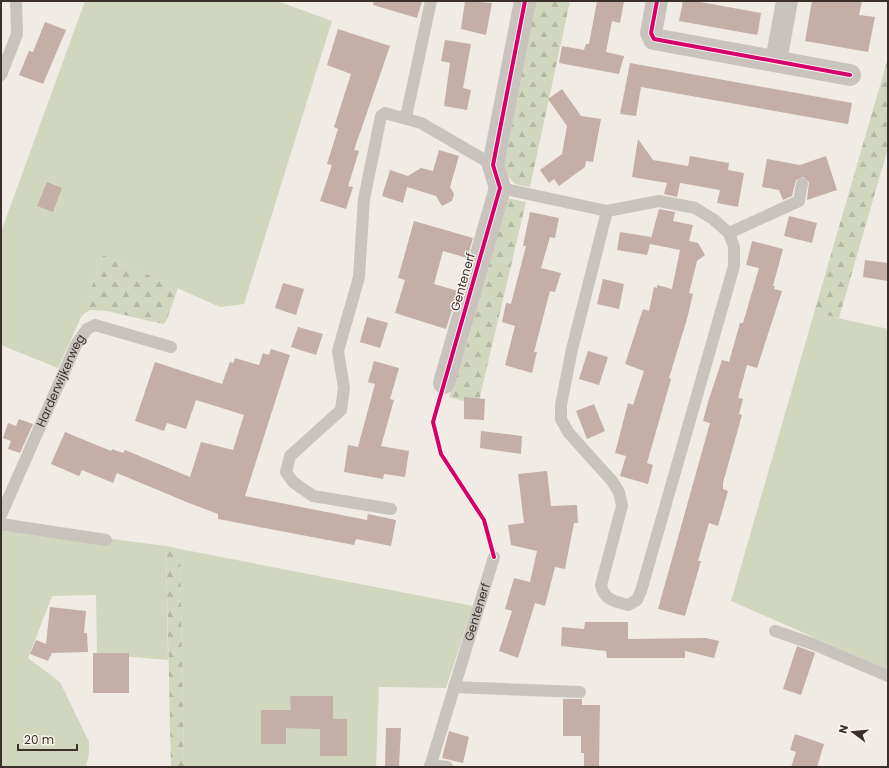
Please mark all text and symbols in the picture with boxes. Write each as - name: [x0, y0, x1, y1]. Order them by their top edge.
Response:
- street label: Gentenerf: [446, 251, 479, 313]
- street label: Harderwijkerweg: [32, 331, 89, 430]
- street label: Gentenerf: [460, 581, 494, 643]
- north arrow: [833, 712, 873, 752]
- text: N: [835, 723, 852, 735]
- scale bar: [18, 726, 77, 752]
- text: 20 m: [24, 731, 54, 748]

